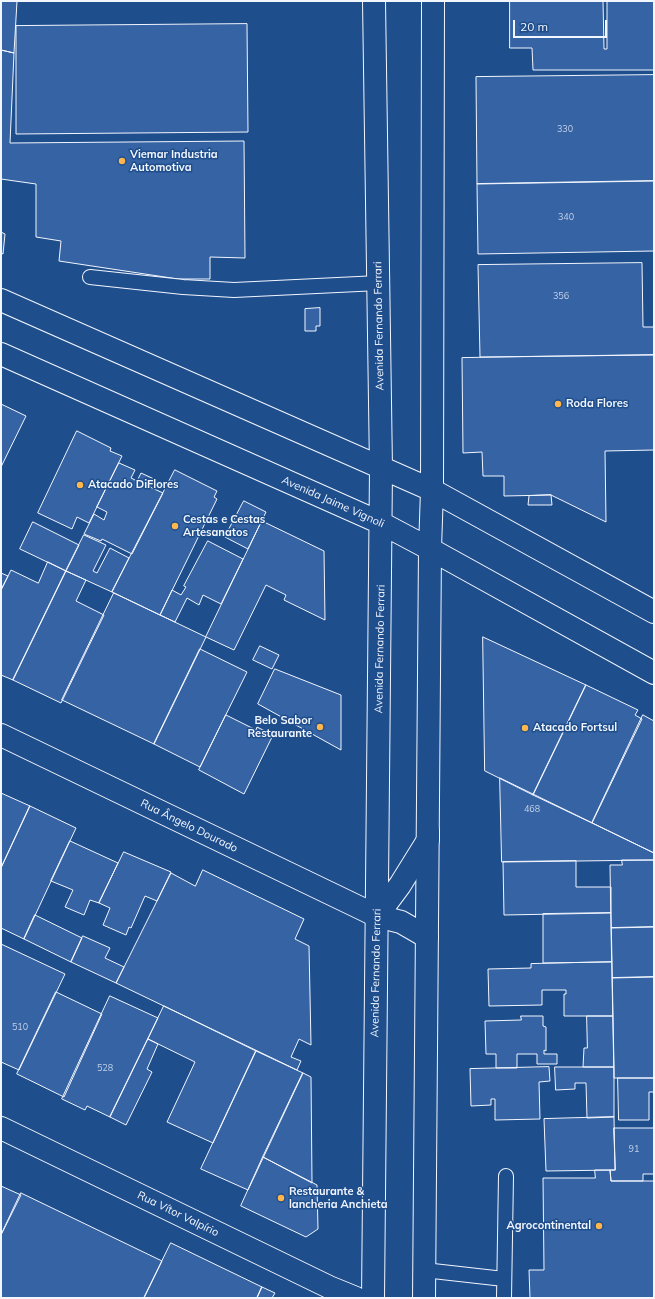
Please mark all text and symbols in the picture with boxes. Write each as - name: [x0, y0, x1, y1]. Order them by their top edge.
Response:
- scale bar: [515, 12, 609, 38]
- text: 20 m: [520, 19, 548, 34]
- house number: 330: [557, 124, 573, 134]
- place label: Viemar Industria Automotiva: [130, 148, 218, 174]
- marker: Viemar Industria Automotiva: [117, 156, 127, 166]
- house number: 340: [558, 212, 574, 222]
- street label: Avenida Fernando Ferrari: [371, 261, 387, 391]
- house number: 356: [553, 291, 569, 301]
- place label: Roda Flores: [566, 397, 628, 411]
- marker: Roda Flores: [553, 399, 563, 409]
- street label: Avenida Jaime Vignoli: [280, 473, 386, 531]
- place label: Atacado DiFlores: [88, 478, 178, 492]
- marker: Atacado DiFlores: [75, 480, 85, 490]
- place label: Cestas e Cestas Artesanatos: [183, 513, 265, 539]
- marker: Cestas e Cestas Artesanatos: [170, 521, 180, 531]
- street label: Avenida Fernando Ferrari: [372, 584, 388, 714]
- place label: Belo Sabor Restaurante: [248, 714, 312, 740]
- place label: Atacado Fortsul: [533, 721, 617, 735]
- marker: Belo Sabor Restaurante: [315, 722, 325, 732]
- marker: Atacado Fortsul: [520, 723, 530, 733]
- street label: Rua Ângelo Dourado: [138, 797, 240, 855]
- house number: 468: [524, 804, 540, 814]
- street label: Avenida Fernando Ferrari: [368, 908, 384, 1038]
- house number: 510: [12, 1022, 28, 1032]
- house number: 528: [97, 1063, 113, 1073]
- house number: 91: [629, 1144, 639, 1154]
- place label: Restaurante & lancheria Anchieta: [289, 1185, 387, 1211]
- street label: Rua Vítor Valpírio: [135, 1189, 221, 1239]
- marker: Restaurante & lancheria Anchieta: [276, 1193, 286, 1203]
- place label: Agrocontinental: [506, 1219, 591, 1233]
- marker: Agrocontinental: [594, 1221, 604, 1231]

